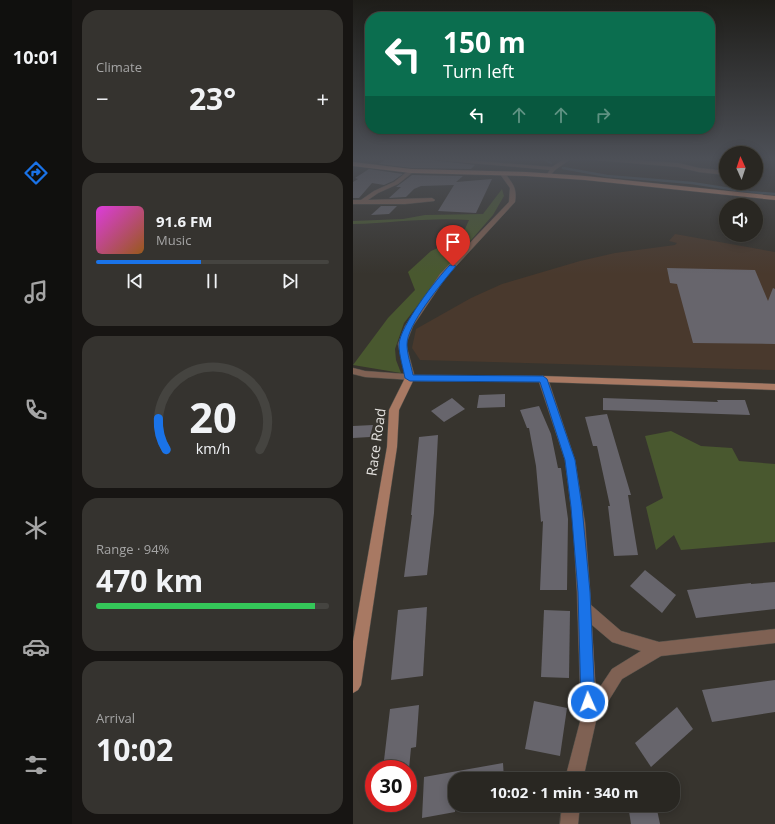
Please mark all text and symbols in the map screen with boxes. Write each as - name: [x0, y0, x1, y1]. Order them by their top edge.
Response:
- text: 150 m: [443, 23, 526, 61]
- icon: left: [377, 28, 429, 80]
- text: 10:01: [13, 45, 59, 69]
- text: Climate: [96, 58, 142, 76]
- text: Turn left: [443, 59, 514, 83]
- text: 23°: [189, 78, 236, 119]
- text: −: [96, 83, 109, 113]
- text: +: [316, 83, 329, 113]
- icon: left: [466, 104, 488, 126]
- icon: ahead: [508, 104, 530, 126]
- icon: ahead: [550, 104, 572, 126]
- icon: right: [592, 104, 614, 126]
- north arrow: [719, 146, 763, 190]
- map controls: [719, 146, 763, 242]
- icon: directions: [22, 159, 50, 187]
- button: sound: [719, 198, 763, 242]
- text: 91.6 FM: [156, 211, 212, 231]
- pin: [436, 225, 470, 266]
- text: Music: [156, 231, 191, 249]
- icon: arrive: [442, 231, 464, 253]
- icon: previous: [124, 270, 146, 292]
- icon: pause: [201, 270, 223, 292]
- icon: next: [279, 270, 301, 292]
- icon: music: [22, 278, 50, 306]
- text: 20: [189, 389, 236, 445]
- icon: phone: [22, 396, 50, 424]
- street label: Race Road: [361, 407, 390, 477]
- text: km/h: [195, 439, 230, 458]
- icon: climate: [22, 514, 50, 542]
- text: Range · 94%: [96, 540, 169, 558]
- text: 470 km: [96, 560, 203, 601]
- icon: car: [22, 633, 50, 661]
- position arrow: [567, 681, 609, 723]
- text: Arrival: [96, 709, 135, 727]
- text: 10:02: [96, 729, 173, 770]
- icon: filters: [22, 751, 50, 779]
- speed limit sign: 30: [365, 760, 417, 812]
- text: 10:02 · 1 min · 340 m: [490, 782, 638, 802]

